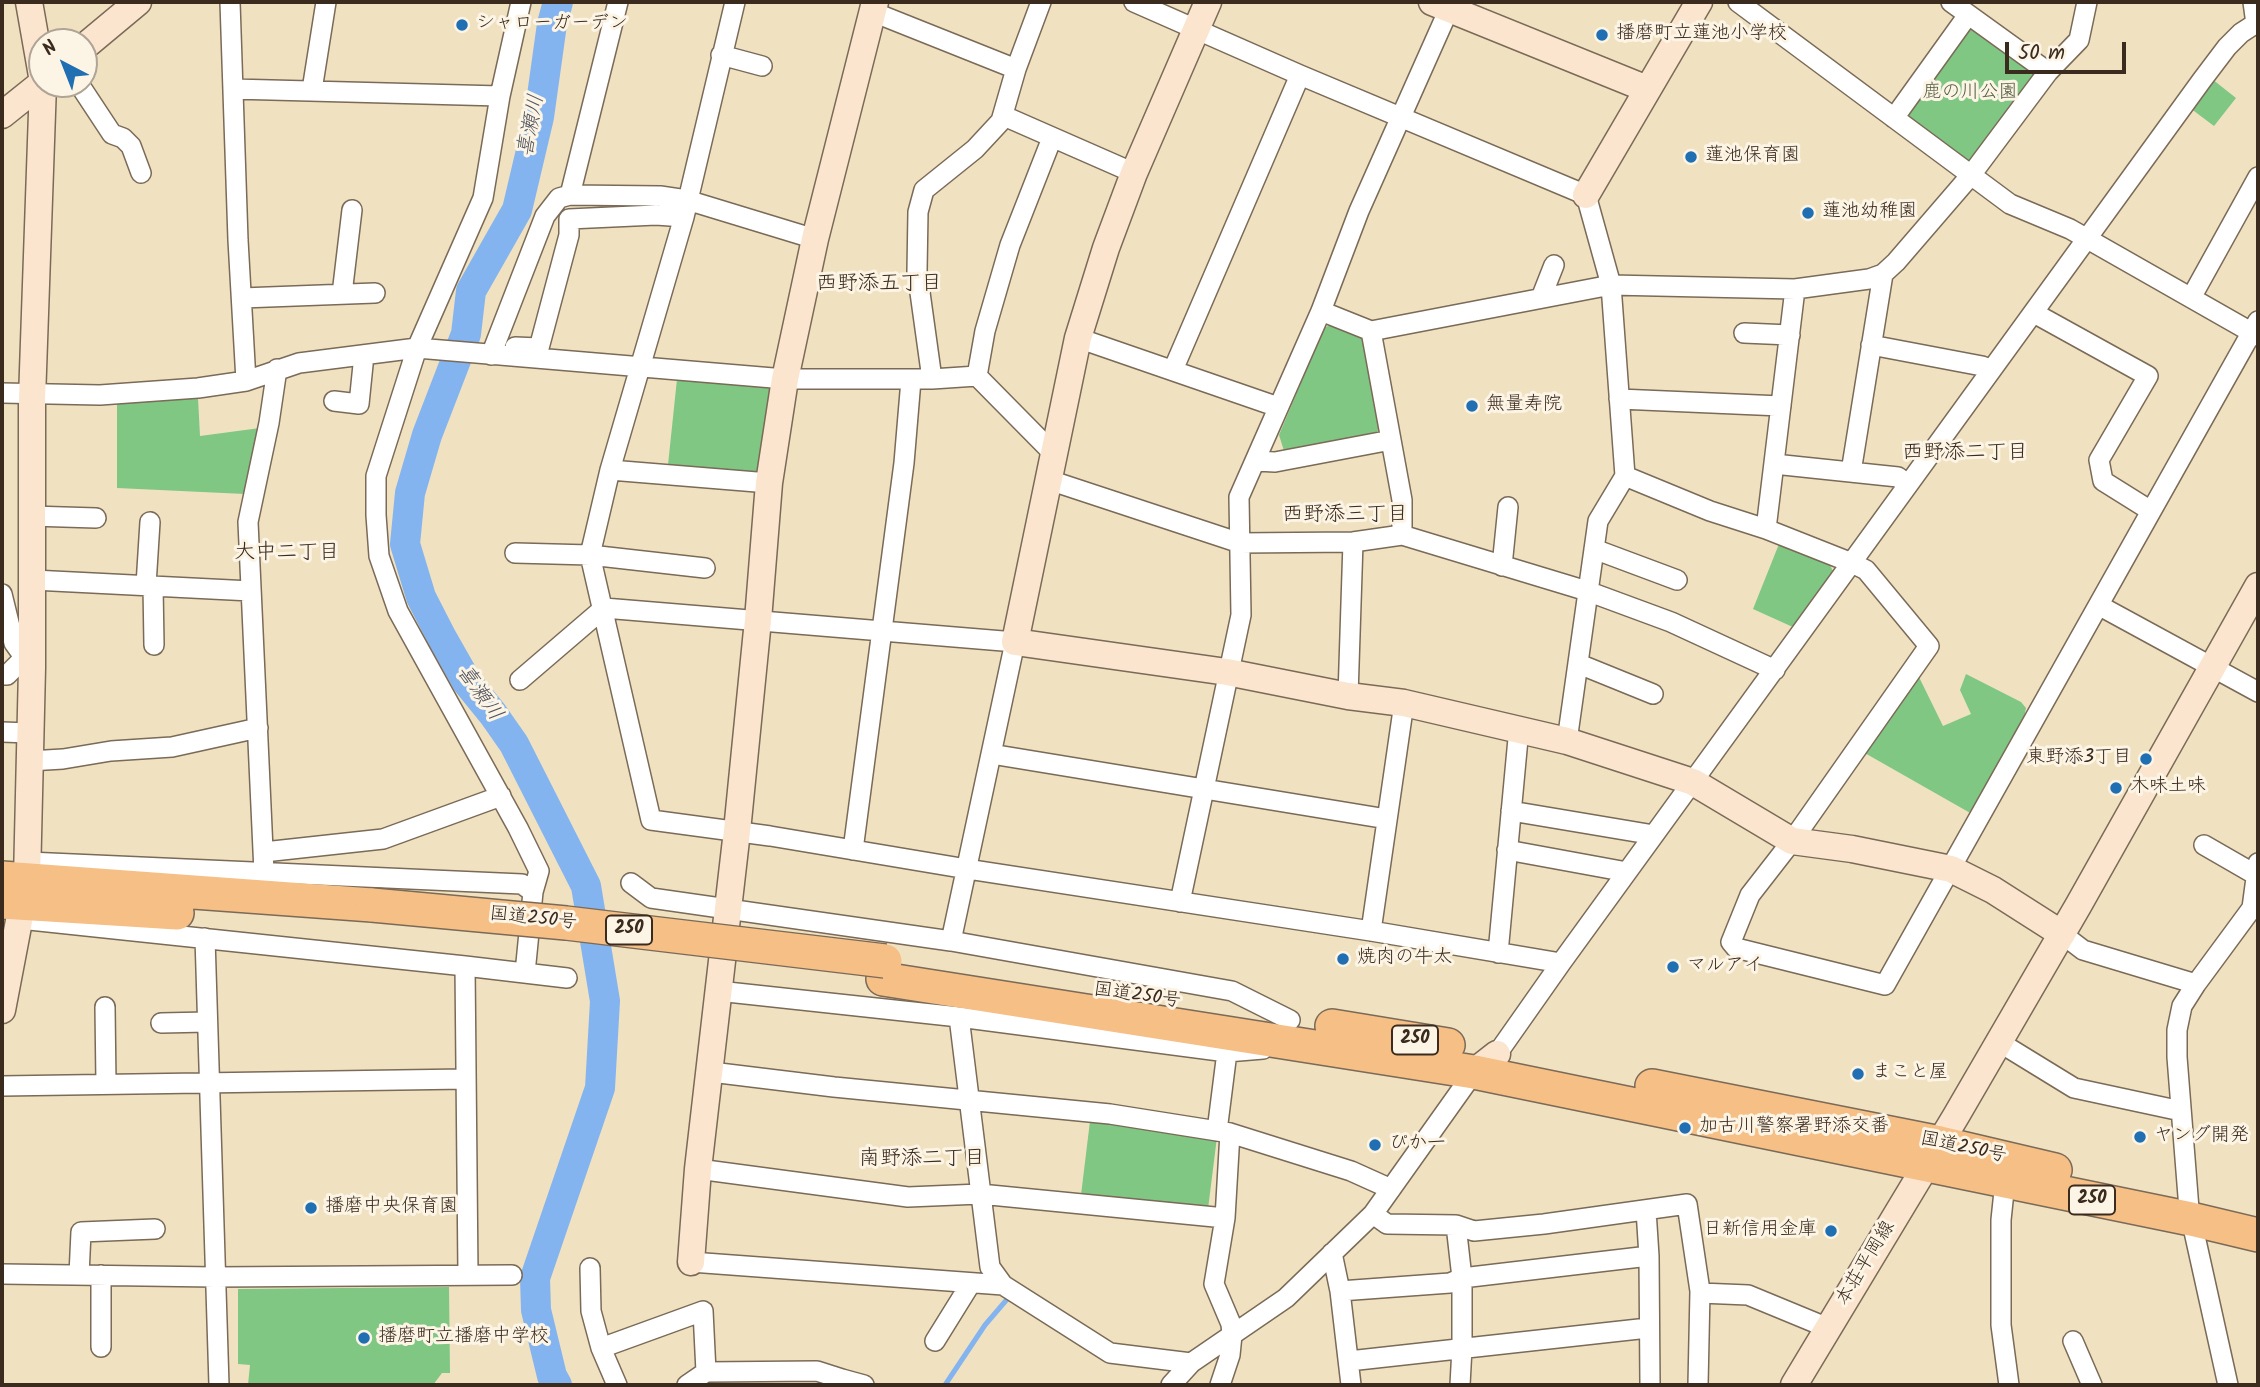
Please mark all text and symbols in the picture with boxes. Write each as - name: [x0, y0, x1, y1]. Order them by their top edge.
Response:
- place label: シャローガーデン: [476, 14, 628, 36]
- marker: シャローガーデン: [454, 17, 470, 33]
- place label: 播磨町立蓮池小学校: [1616, 24, 1787, 46]
- marker: 播磨町立蓮池小学校: [1594, 27, 1610, 43]
- north arrow: [28, 28, 98, 98]
- scale bar: [2008, 28, 2129, 72]
- text: N: [36, 34, 65, 64]
- text: 50 m: [2018, 37, 2065, 70]
- park label: 鹿の川公園: [1923, 83, 2017, 105]
- water label: 喜瀬川: [515, 93, 551, 159]
- place label: 蓮池保育園: [1705, 146, 1800, 168]
- marker: 蓮池保育園: [1683, 149, 1699, 165]
- place label: 蓮池幼稚園: [1822, 202, 1917, 224]
- marker: 蓮池幼稚園: [1800, 205, 1816, 221]
- district label: 西野添五丁目: [816, 272, 942, 298]
- place label: 無量寿院: [1486, 395, 1562, 417]
- marker: 無量寿院: [1464, 398, 1480, 414]
- district label: 西野添二丁目: [1902, 441, 2028, 467]
- district label: 西野添三丁目: [1282, 503, 1408, 529]
- district label: 大中二丁目: [235, 541, 339, 567]
- water label: 喜瀬川: [450, 661, 506, 727]
- place label: 東野添3丁目: [2026, 748, 2132, 770]
- marker: 東野添3丁目: [2138, 751, 2154, 767]
- place label: 木味土味: [2130, 777, 2206, 799]
- marker: 木味土味: [2108, 780, 2124, 796]
- street label: 国道250号: [488, 904, 578, 936]
- road number: 250: [606, 916, 652, 945]
- place label: 焼肉の牛太: [1357, 948, 1452, 970]
- marker: 焼肉の牛太: [1335, 951, 1351, 967]
- place label: マルアイ: [1687, 956, 1763, 978]
- marker: マルアイ: [1665, 959, 1681, 975]
- street label: 国道250号: [1092, 980, 1182, 1014]
- road number: 250: [1392, 1026, 1438, 1055]
- place label: まこと屋: [1872, 1063, 1948, 1085]
- marker: まこと屋: [1850, 1066, 1866, 1082]
- place label: 加古川警察署野添交番: [1699, 1117, 1889, 1139]
- marker: 加古川警察署野添交番: [1677, 1120, 1693, 1136]
- place label: ヤング開発: [2154, 1126, 2249, 1148]
- street label: 国道250号: [1918, 1129, 2008, 1169]
- marker: ヤング開発: [2132, 1129, 2148, 1145]
- place label: ぴか一: [1389, 1134, 1446, 1156]
- marker: ぴか一: [1367, 1137, 1383, 1153]
- district label: 南野添二丁目: [859, 1147, 985, 1173]
- road number: 250: [2069, 1185, 2115, 1214]
- place label: 播磨中央保育園: [325, 1197, 458, 1219]
- marker: 播磨中央保育園: [303, 1200, 319, 1216]
- street label: 本荘平岡線: [1833, 1217, 1901, 1311]
- place label: 日新信用金庫: [1703, 1220, 1817, 1242]
- marker: 日新信用金庫: [1823, 1223, 1839, 1239]
- place label: 播磨町立播磨中学校: [378, 1327, 549, 1349]
- marker: 播磨町立播磨中学校: [356, 1330, 372, 1346]

